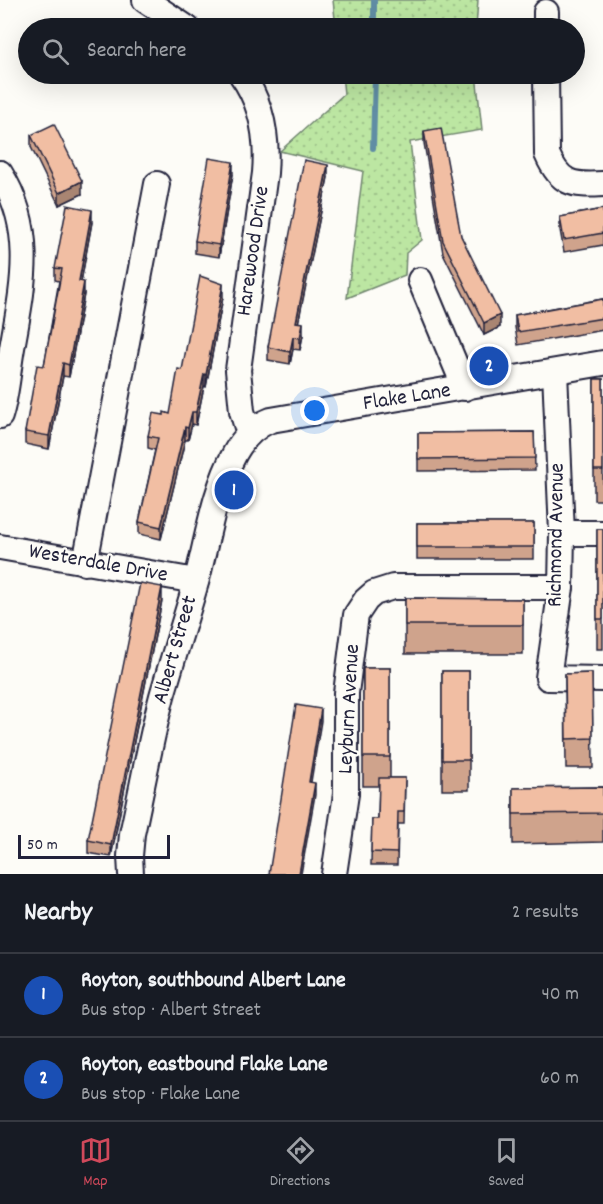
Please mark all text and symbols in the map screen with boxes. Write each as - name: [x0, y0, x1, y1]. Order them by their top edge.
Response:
- search box: [18, 18, 585, 84]
- icon: search: [39, 35, 72, 68]
- text: Search here: [87, 36, 186, 67]
- street label: Harewood Drive: [230, 184, 278, 318]
- pin: 2: [470, 344, 508, 388]
- street label: Flake Lane: [361, 376, 453, 420]
- your location: [300, 396, 329, 425]
- street label: Richmond Avenue: [540, 463, 574, 607]
- pin: 1: [214, 468, 254, 512]
- street label: Westerdale Drive: [26, 537, 170, 591]
- street label: Albert Street: [146, 592, 206, 708]
- street label: Leyburn Avenue: [331, 643, 369, 775]
- scale bar: [18, 832, 170, 860]
- text: 50 m: [27, 834, 58, 857]
- text: Nearby: [24, 895, 92, 932]
- text: 2 results: [512, 899, 579, 927]
- text: Royton, southbound Albert Lane: [81, 966, 346, 997]
- text: 1: [41, 981, 46, 1009]
- text: 40 m: [541, 981, 579, 1009]
- text: Bus stop · Albert Street: [81, 997, 261, 1025]
- text: Royton, eastbound Flake Lane: [81, 1050, 328, 1081]
- text: 2: [39, 1065, 48, 1093]
- text: 60 m: [540, 1065, 579, 1093]
- text: Bus stop · Flake Lane: [81, 1081, 240, 1109]
- tab: Map: [79, 1134, 112, 1193]
- tab: Directions: [270, 1134, 330, 1193]
- tab: Saved: [488, 1134, 524, 1193]

